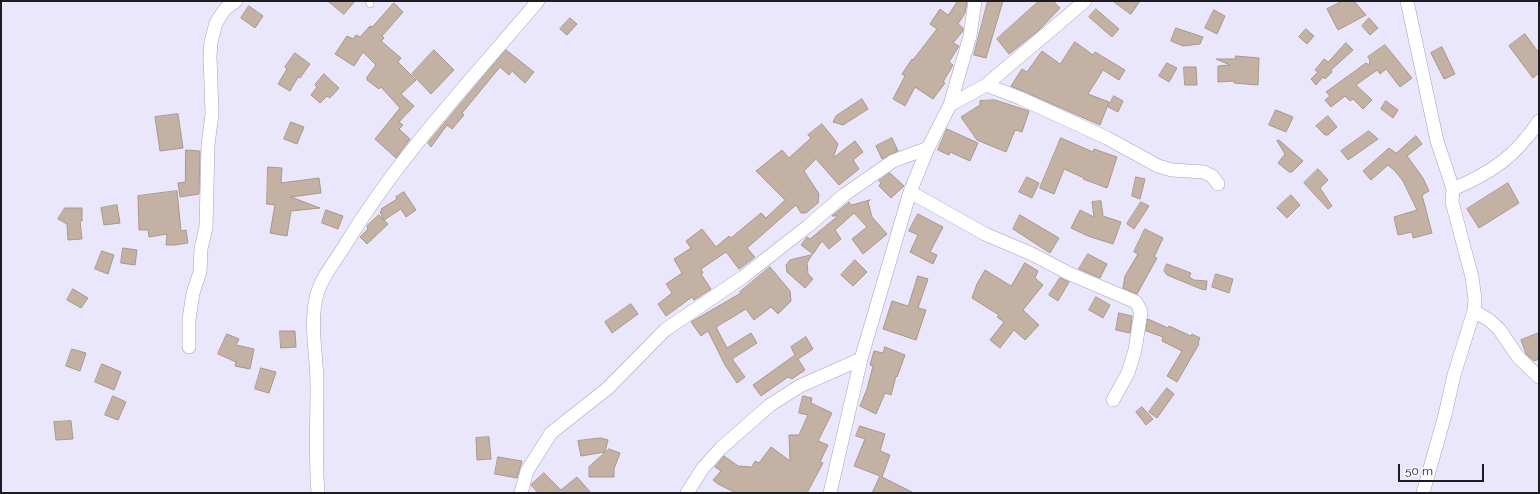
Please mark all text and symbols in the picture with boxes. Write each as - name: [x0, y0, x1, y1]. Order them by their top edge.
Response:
- scale bar: [1400, 456, 1486, 482]
- text: 50 m: [1405, 464, 1433, 478]

